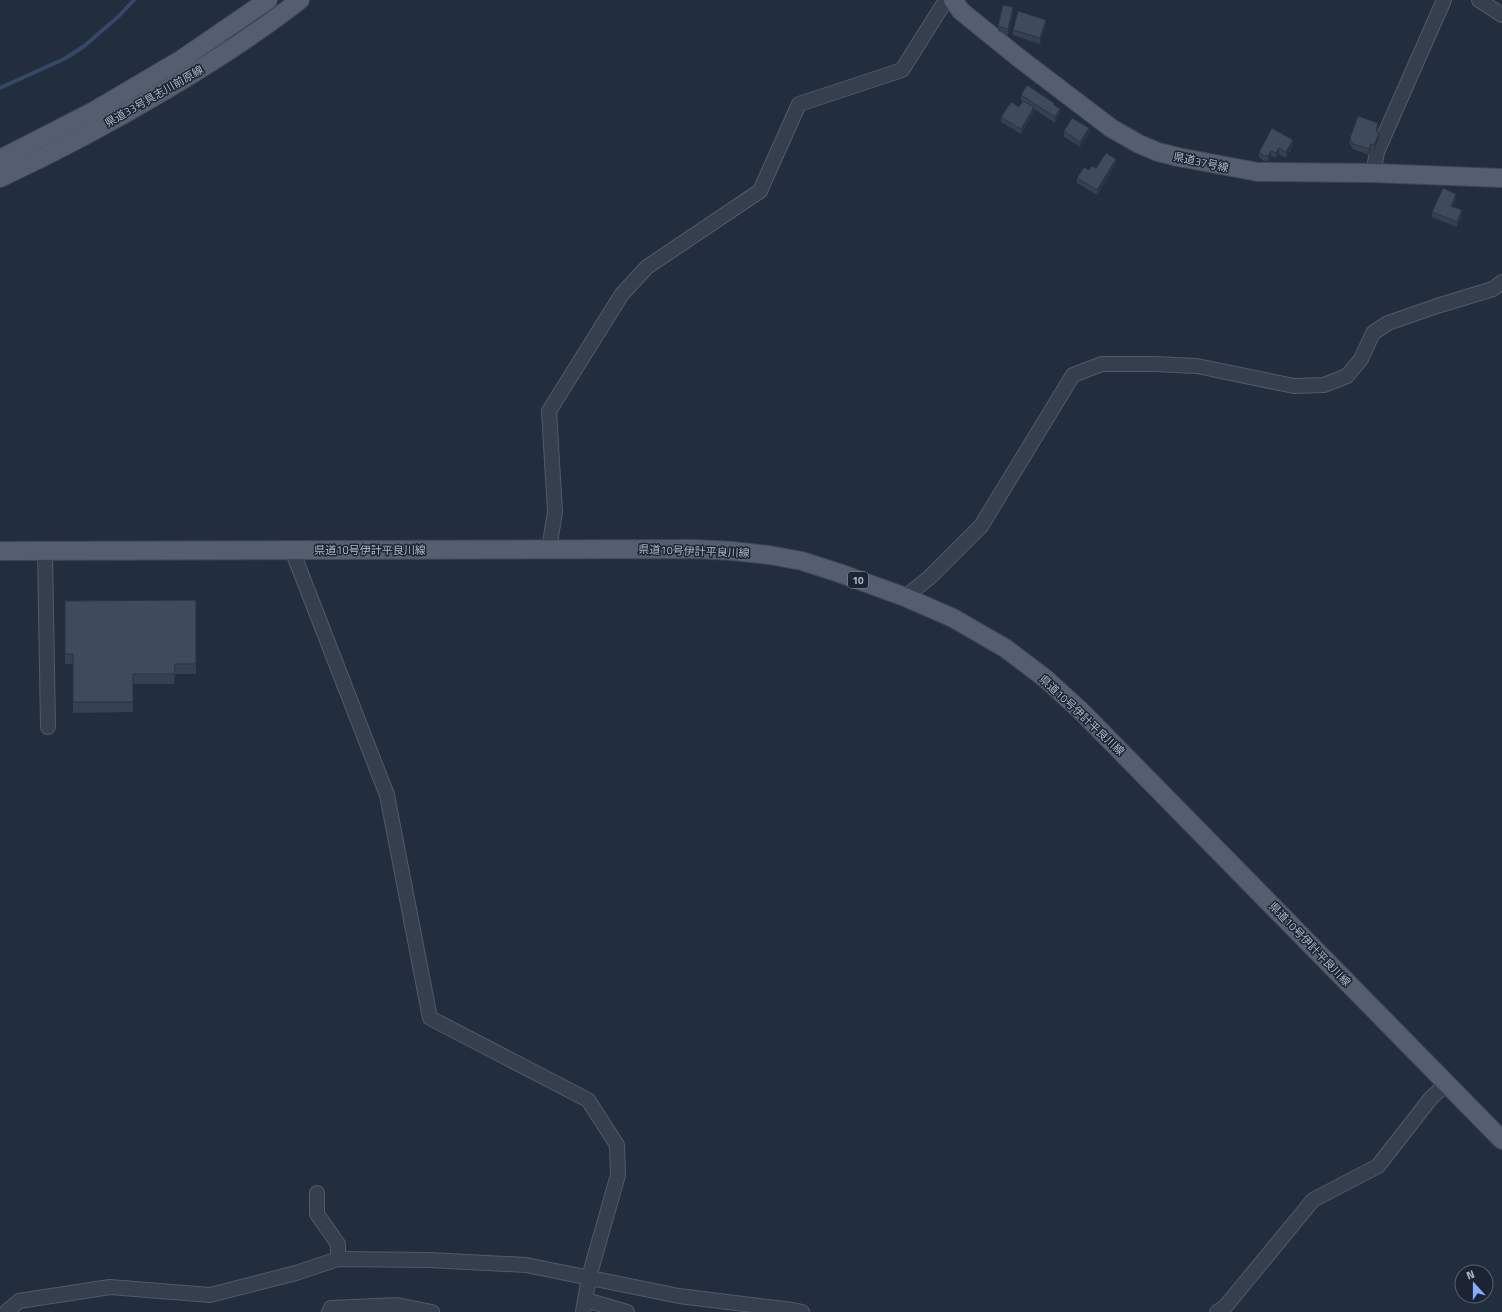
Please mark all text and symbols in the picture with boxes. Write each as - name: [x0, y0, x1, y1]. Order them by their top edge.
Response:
- street label: 県道33号具志川前原線: [102, 61, 206, 131]
- street label: 県道37号線: [1172, 148, 1230, 176]
- street label: 県道10号伊計平良川線: [638, 541, 750, 561]
- street label: 県道10号伊計平良川線: [314, 542, 426, 558]
- road number: 10: [848, 572, 868, 588]
- street label: 県道10号伊計平良川線: [1036, 671, 1128, 759]
- street label: 県道10号伊計平良川線: [1266, 898, 1354, 990]
- north arrow: [1454, 1264, 1494, 1304]
- text: N: [1464, 1266, 1477, 1283]

